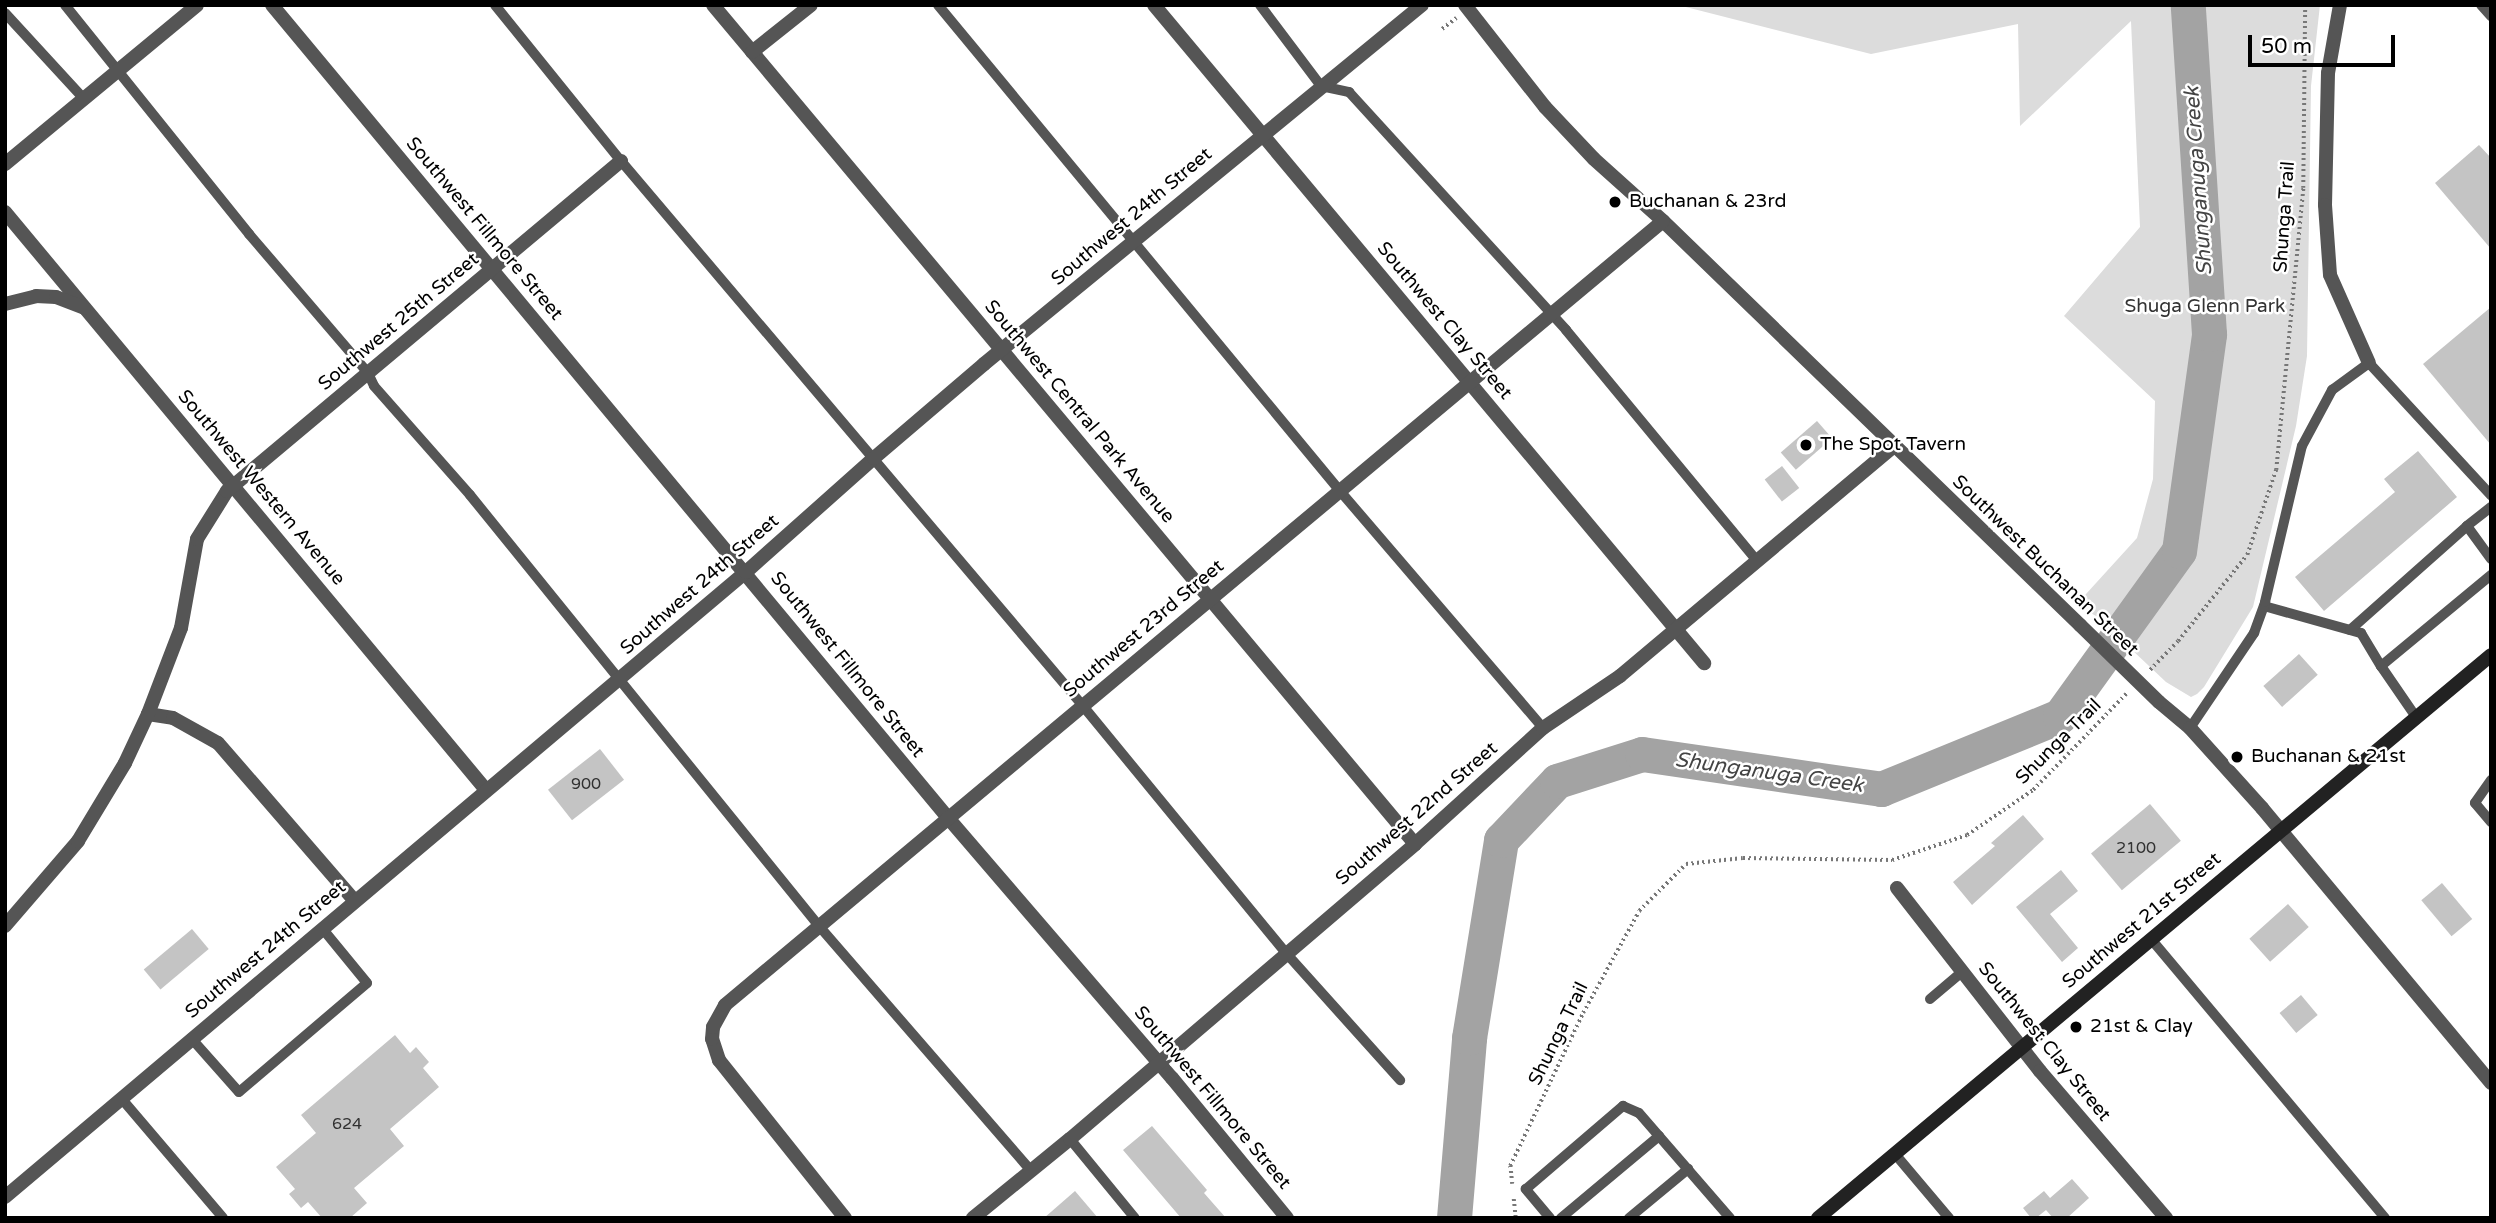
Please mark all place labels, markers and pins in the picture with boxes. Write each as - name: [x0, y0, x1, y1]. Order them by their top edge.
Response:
- place label: Buchanan & 23rd: [1629, 191, 1786, 213]
- marker: Buchanan & 23rd: [1607, 194, 1623, 210]
- place label: The Spot Tavern: [1820, 434, 1966, 456]
- marker: The Spot Tavern: [1798, 437, 1814, 453]
- place label: Buchanan & 21st: [2251, 746, 2406, 768]
- marker: Buchanan & 21st: [2229, 749, 2245, 765]
- place label: 21st & Clay: [2090, 1016, 2193, 1038]
- marker: 21st & Clay: [2068, 1019, 2084, 1035]

